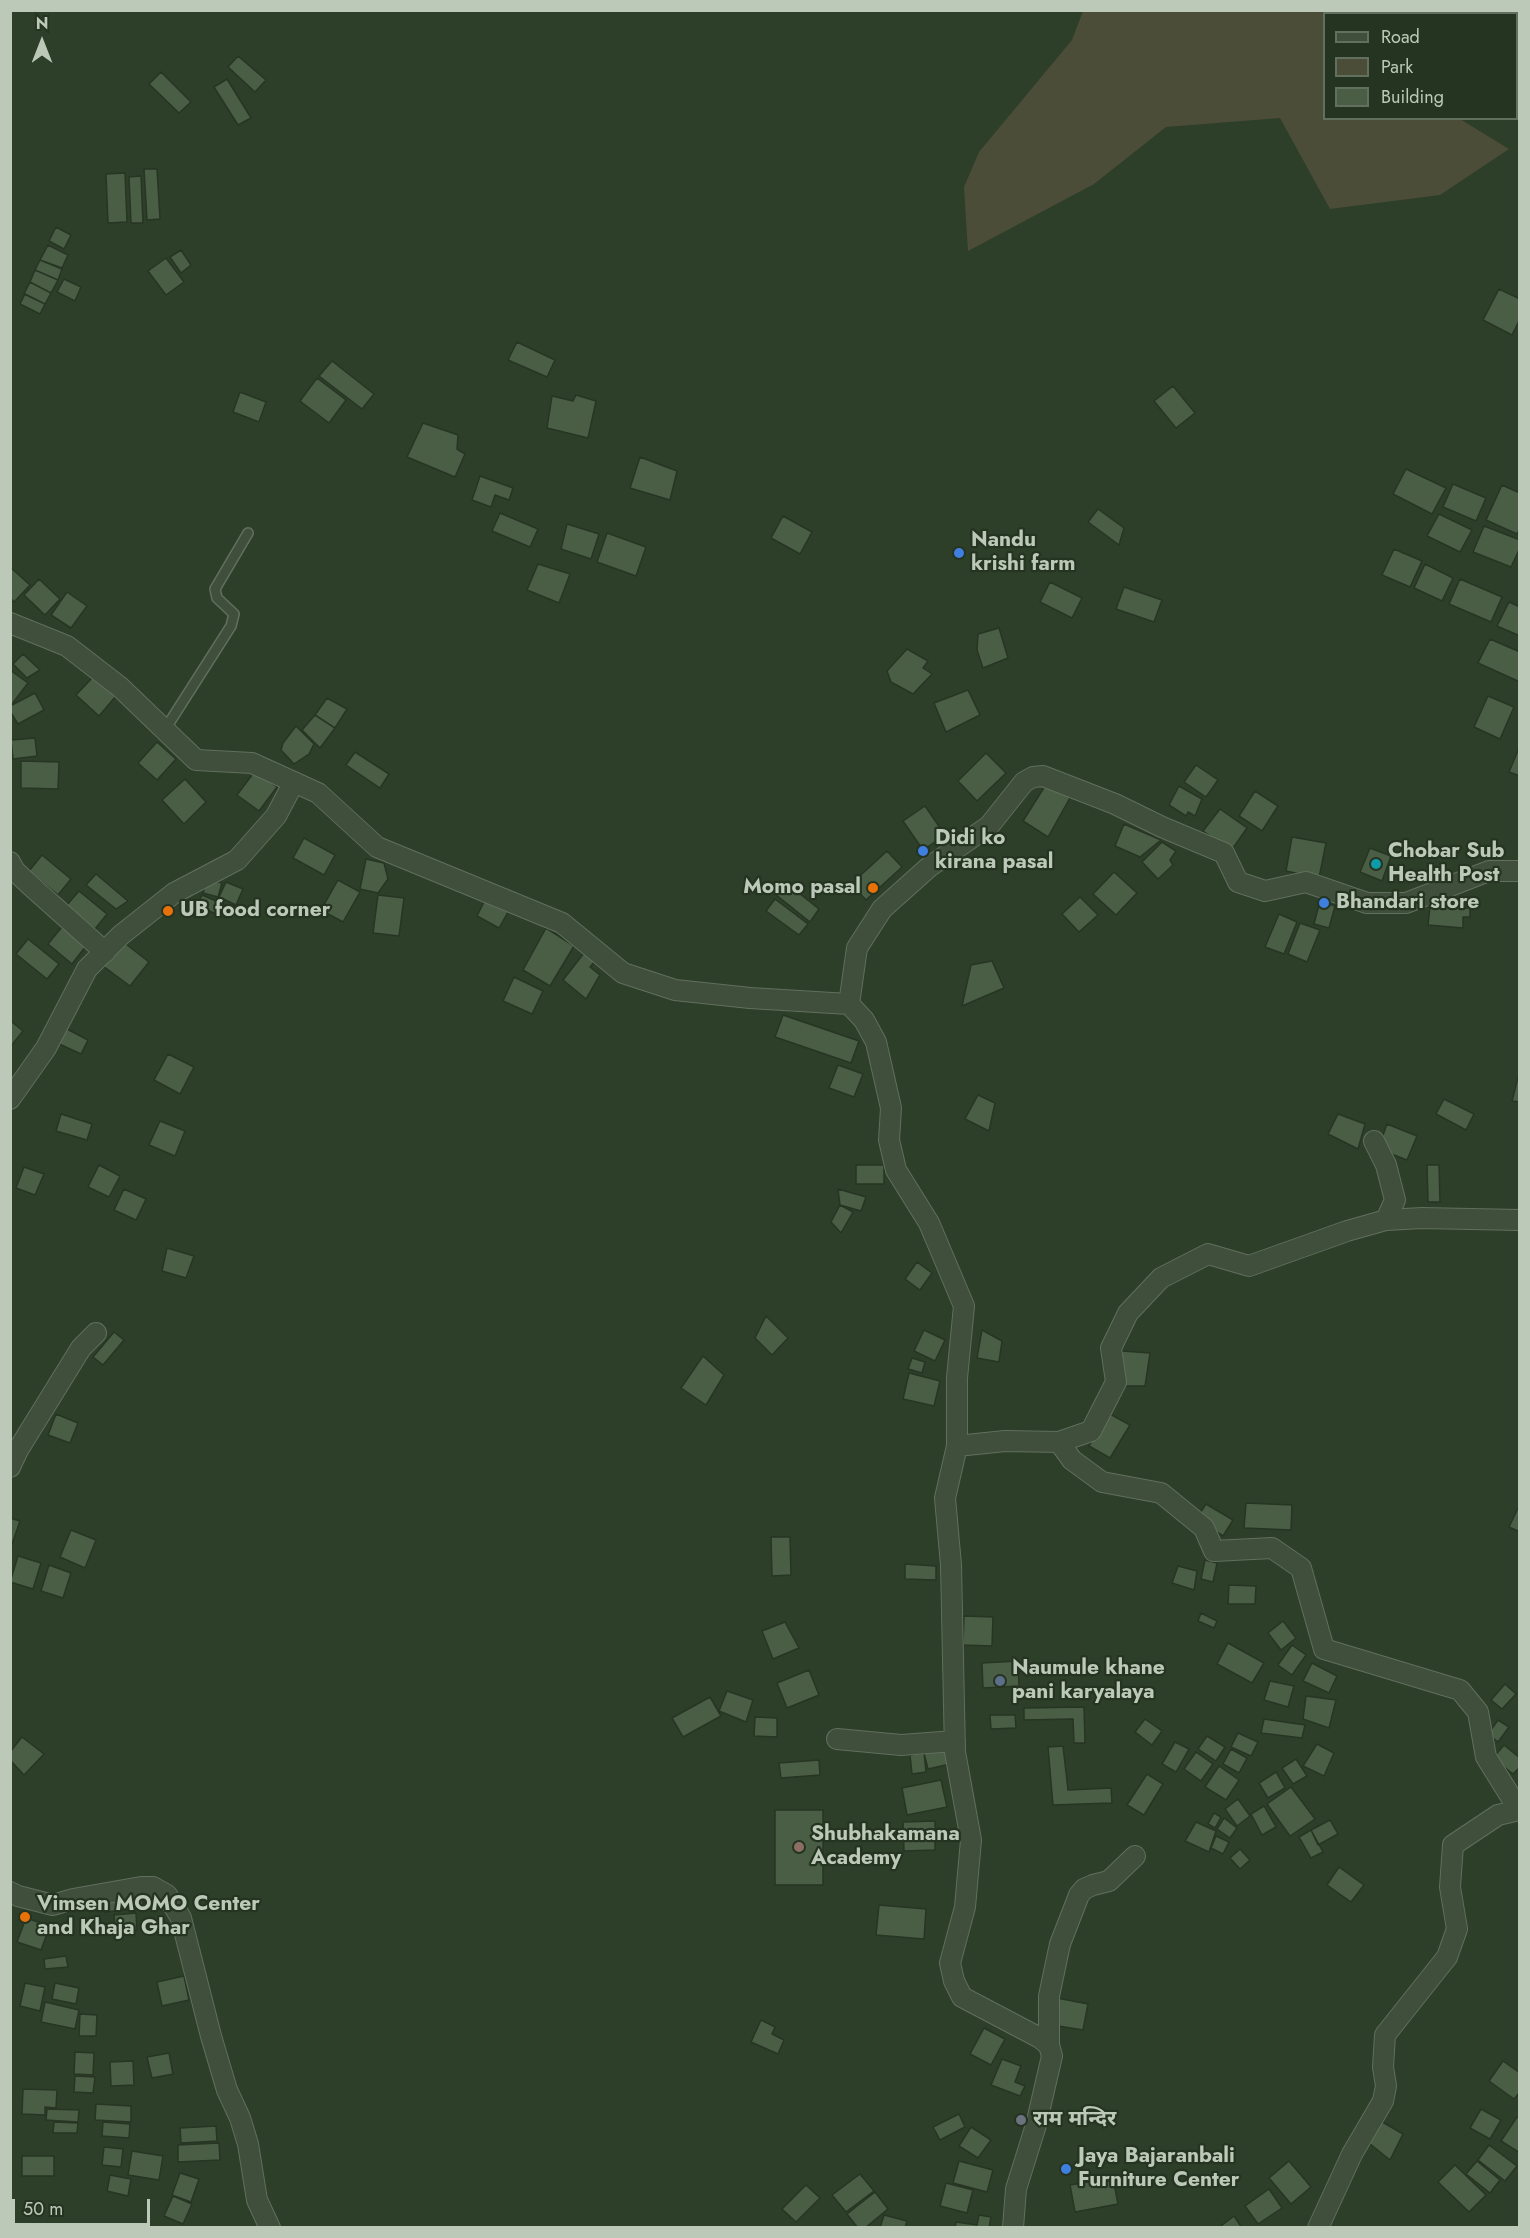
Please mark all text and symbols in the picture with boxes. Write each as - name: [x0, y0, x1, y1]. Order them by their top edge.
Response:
- north arrow: [12, 12, 72, 72]
- text: N: [36, 12, 48, 35]
- legend: [1323, 12, 1518, 120]
- text: Road: [1381, 24, 1420, 50]
- text: Park: [1381, 54, 1413, 80]
- text: Building: [1381, 84, 1444, 110]
- place label: Nandu krishi farm: [971, 528, 1076, 578]
- marker: Nandu krishi farm: [952, 546, 966, 560]
- place label: Didi ko kirana pasal: [935, 826, 1053, 876]
- place label: Chobar Sub Health Post: [1388, 839, 1504, 889]
- marker: Didi ko kirana pasal: [916, 844, 930, 858]
- marker: Chobar Sub Health Post: [1369, 857, 1383, 871]
- place label: Momo pasal: [743, 875, 861, 901]
- marker: Momo pasal: [866, 881, 880, 895]
- place label: Bhandari store: [1336, 890, 1479, 916]
- marker: Bhandari store: [1317, 896, 1331, 910]
- place label: UB food corner: [180, 898, 330, 924]
- marker: UB food corner: [161, 904, 175, 918]
- place label: Naumule khane pani karyalaya: [1012, 1656, 1165, 1706]
- marker: Naumule khane pani karyalaya: [993, 1674, 1007, 1688]
- place label: Shubhakamana Academy: [811, 1822, 960, 1872]
- marker: Shubhakamana Academy: [792, 1840, 806, 1854]
- place label: Vimsen MOMO Center and Khaja Ghar: [37, 1892, 260, 1942]
- marker: Vimsen MOMO Center and Khaja Ghar: [18, 1910, 32, 1924]
- place label: राम मन्दिर: [1033, 2107, 1116, 2133]
- marker: राम मन्दिर: [1014, 2113, 1028, 2127]
- place label: Jaya Bajaranbali Furniture Center: [1078, 2144, 1239, 2194]
- marker: Jaya Bajaranbali Furniture Center: [1059, 2162, 1073, 2176]
- scale bar: [15, 2187, 153, 2225]
- text: 50 m: [23, 2196, 63, 2222]

